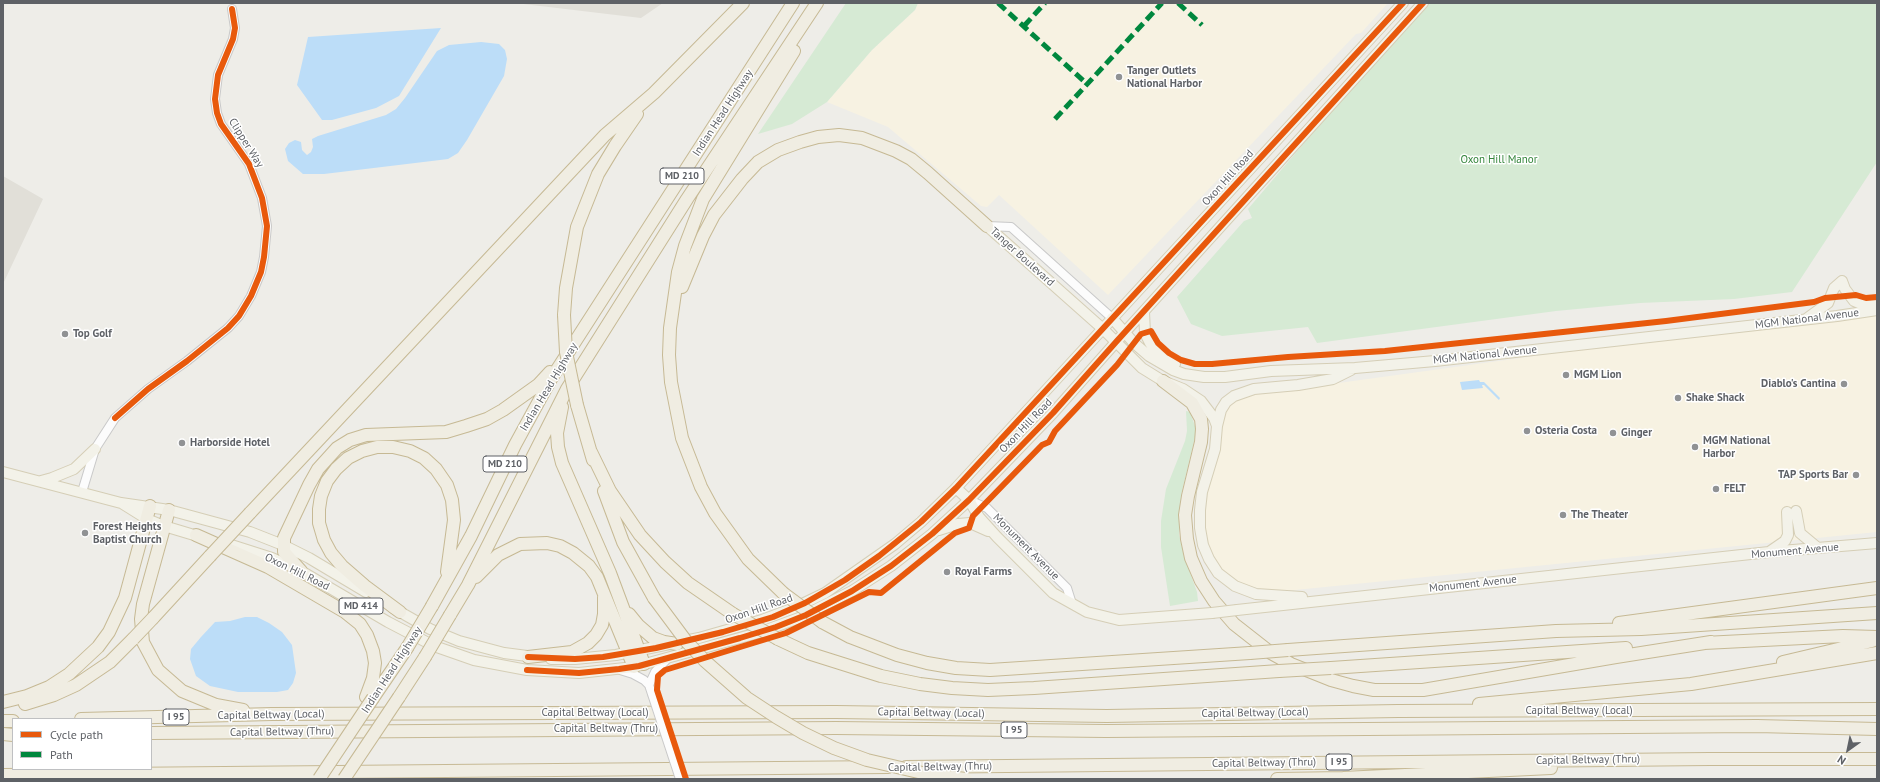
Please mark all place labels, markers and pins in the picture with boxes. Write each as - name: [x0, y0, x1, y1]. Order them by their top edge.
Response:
- place label: Tanger Outlets National Harbor: [1127, 64, 1202, 90]
- marker: Tanger Outlets National Harbor: [1114, 72, 1124, 82]
- place label: Top Golf: [73, 327, 112, 341]
- marker: Top Golf: [60, 329, 70, 339]
- place label: MGM Lion: [1574, 368, 1622, 382]
- marker: MGM Lion: [1561, 370, 1571, 380]
- place label: Diablo's Cantina: [1761, 377, 1836, 391]
- marker: Diablo's Cantina: [1839, 379, 1849, 389]
- place label: Shake Shack: [1686, 391, 1744, 405]
- marker: Shake Shack: [1673, 393, 1683, 403]
- place label: Osteria Costa: [1535, 424, 1597, 438]
- marker: Osteria Costa: [1522, 426, 1532, 436]
- place label: Ginger: [1621, 426, 1652, 440]
- marker: Ginger: [1608, 428, 1618, 438]
- place label: MGM National Harbor: [1703, 434, 1770, 460]
- place label: Harborside Hotel: [190, 436, 270, 450]
- marker: Harborside Hotel: [177, 438, 187, 448]
- marker: MGM National Harbor: [1690, 442, 1700, 452]
- place label: TAP Sports Bar: [1778, 468, 1848, 482]
- marker: TAP Sports Bar: [1851, 470, 1861, 480]
- place label: FELT: [1724, 482, 1746, 496]
- marker: FELT: [1711, 484, 1721, 494]
- place label: The Theater: [1571, 508, 1628, 522]
- marker: The Theater: [1558, 510, 1568, 520]
- place label: Forest Heights Baptist Church: [93, 520, 162, 546]
- marker: Forest Heights Baptist Church: [80, 528, 90, 538]
- place label: Royal Farms: [955, 565, 1012, 579]
- marker: Royal Farms: [942, 567, 952, 577]

